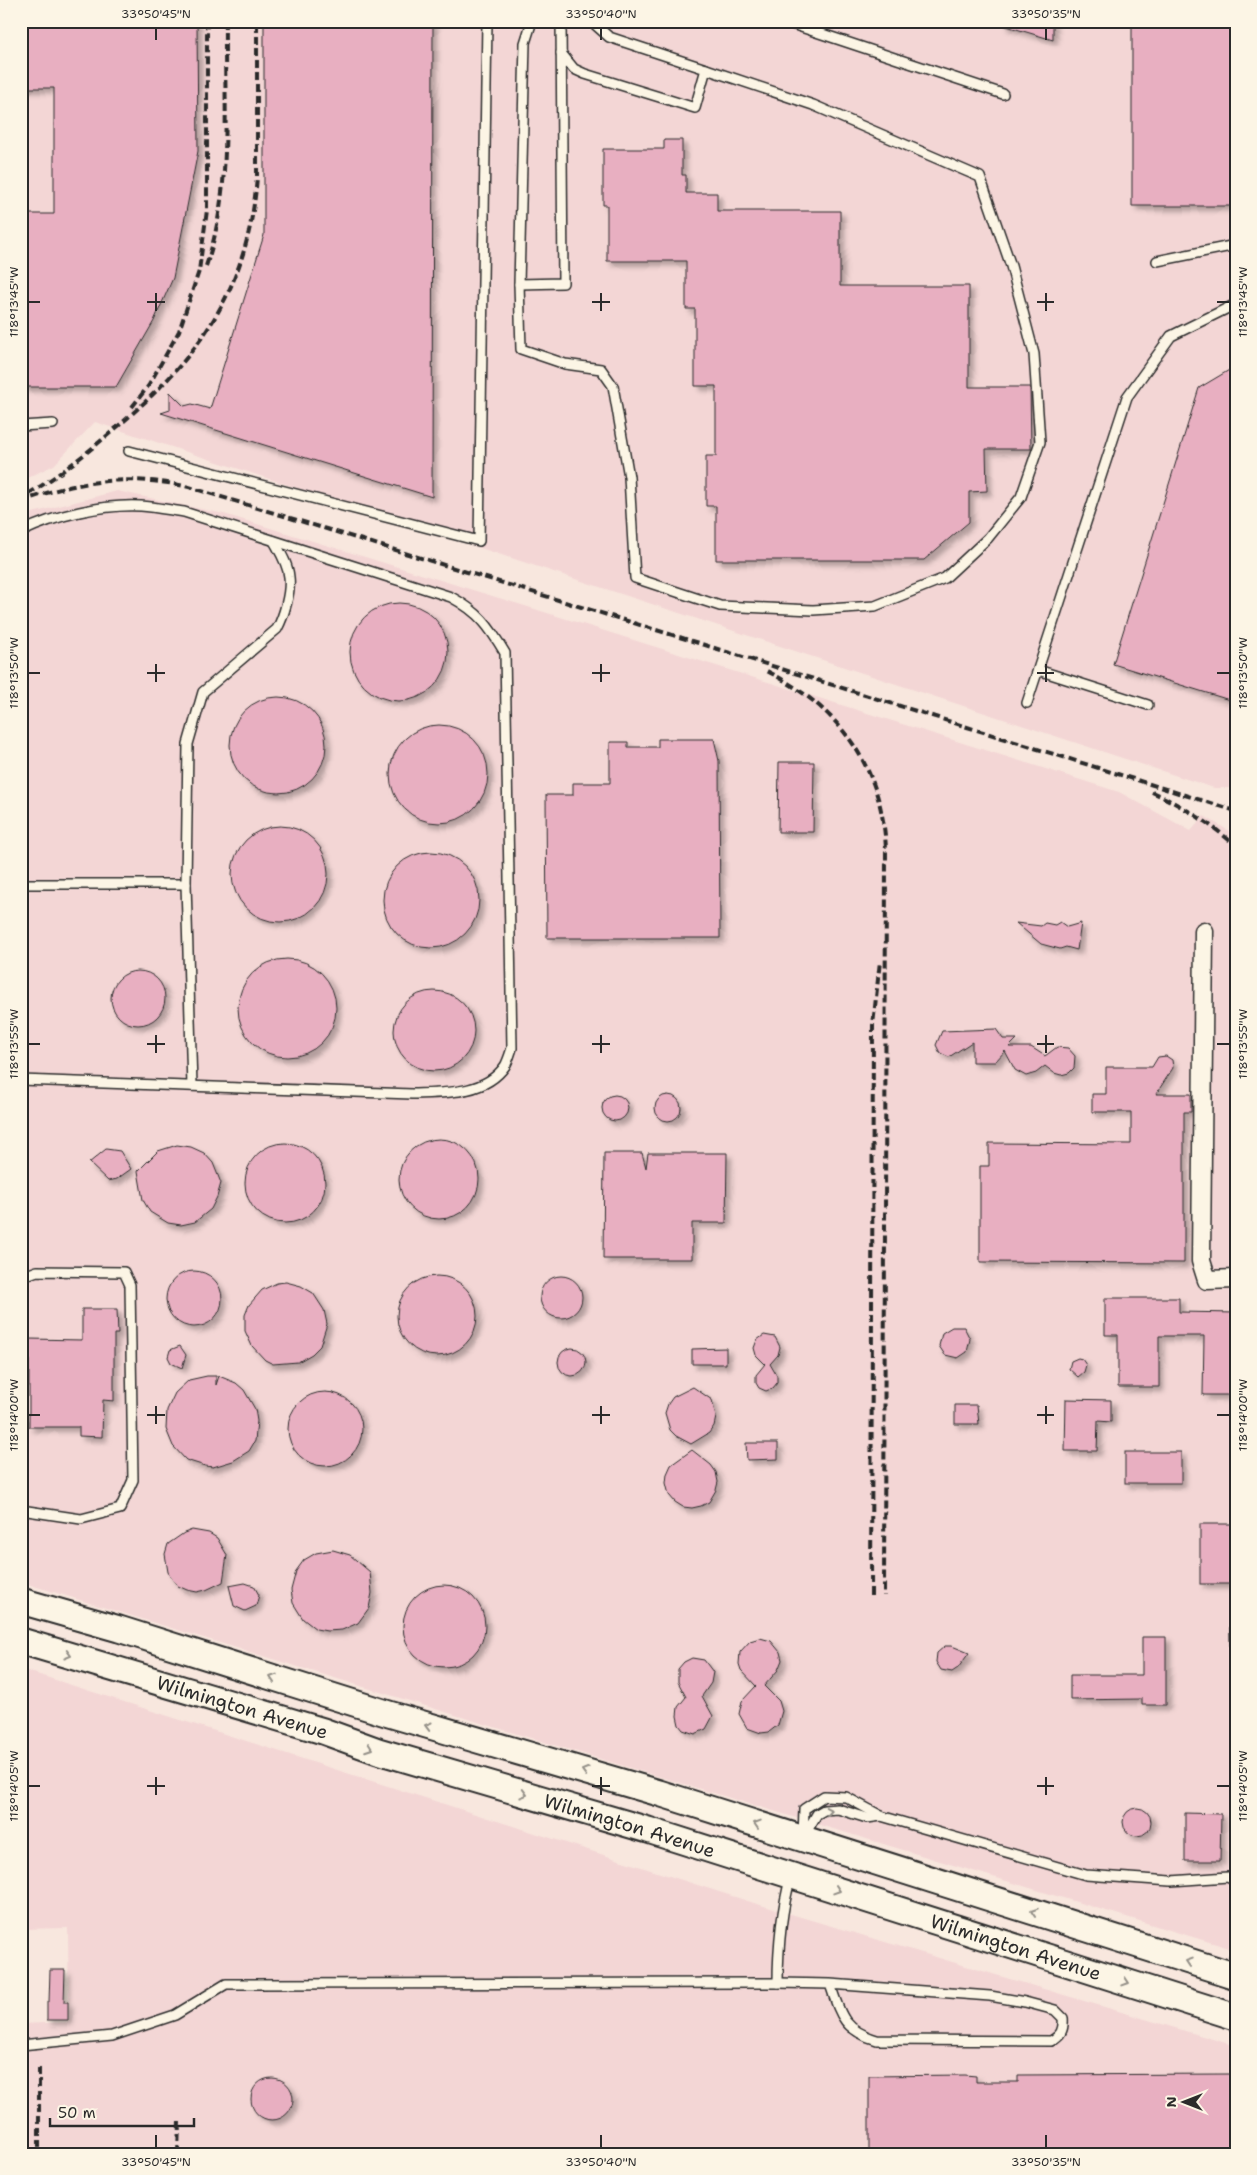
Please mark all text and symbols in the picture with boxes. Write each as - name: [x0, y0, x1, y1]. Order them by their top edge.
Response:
- text: 33°50'45"N: [121, 6, 191, 22]
- text: 33°50'40"N: [565, 6, 637, 22]
- text: 33°50'35"N: [1011, 6, 1081, 22]
- text: 118°13'45"W: [6, 266, 22, 338]
- text: 118°13'45"W: [1235, 266, 1251, 338]
- text: 118°13'50"W: [6, 637, 22, 709]
- text: 118°13'50"W: [1235, 637, 1251, 709]
- text: 118°13'55"W: [6, 1009, 22, 1079]
- text: 118°13'55"W: [1235, 1009, 1251, 1079]
- text: 118°14'00"W: [6, 1379, 22, 1451]
- text: 118°14'00"W: [1235, 1379, 1251, 1451]
- one-way arrow: [63, 1649, 72, 1659]
- street label: Wilmington Avenue: [153, 1670, 331, 1745]
- one-way arrow: [270, 1674, 278, 1684]
- one-way arrow: [425, 1721, 433, 1731]
- one-way arrow: [364, 1742, 372, 1752]
- text: 118°14'05"W: [6, 1750, 22, 1822]
- text: 118°14'05"W: [1235, 1750, 1251, 1822]
- one-way arrow: [581, 1767, 589, 1777]
- one-way arrow: [520, 1788, 529, 1799]
- street label: Wilmington Avenue: [541, 1788, 718, 1864]
- one-way arrow: [824, 1806, 833, 1816]
- one-way arrow: [753, 1819, 761, 1829]
- one-way arrow: [833, 1885, 841, 1895]
- one-way arrow: [1031, 1908, 1039, 1918]
- street label: Wilmington Avenue: [927, 1909, 1104, 1986]
- one-way arrow: [1186, 1957, 1194, 1967]
- one-way arrow: [1121, 1977, 1129, 1987]
- north arrow: [1160, 2078, 1210, 2128]
- scale bar: [50, 2095, 194, 2127]
- text: N: [1162, 2096, 1180, 2108]
- text: 50 m: [58, 2103, 96, 2123]
- text: 33°50'45"N: [121, 2154, 191, 2170]
- text: 33°50'40"N: [565, 2154, 637, 2170]
- text: 33°50'35"N: [1011, 2154, 1081, 2170]

